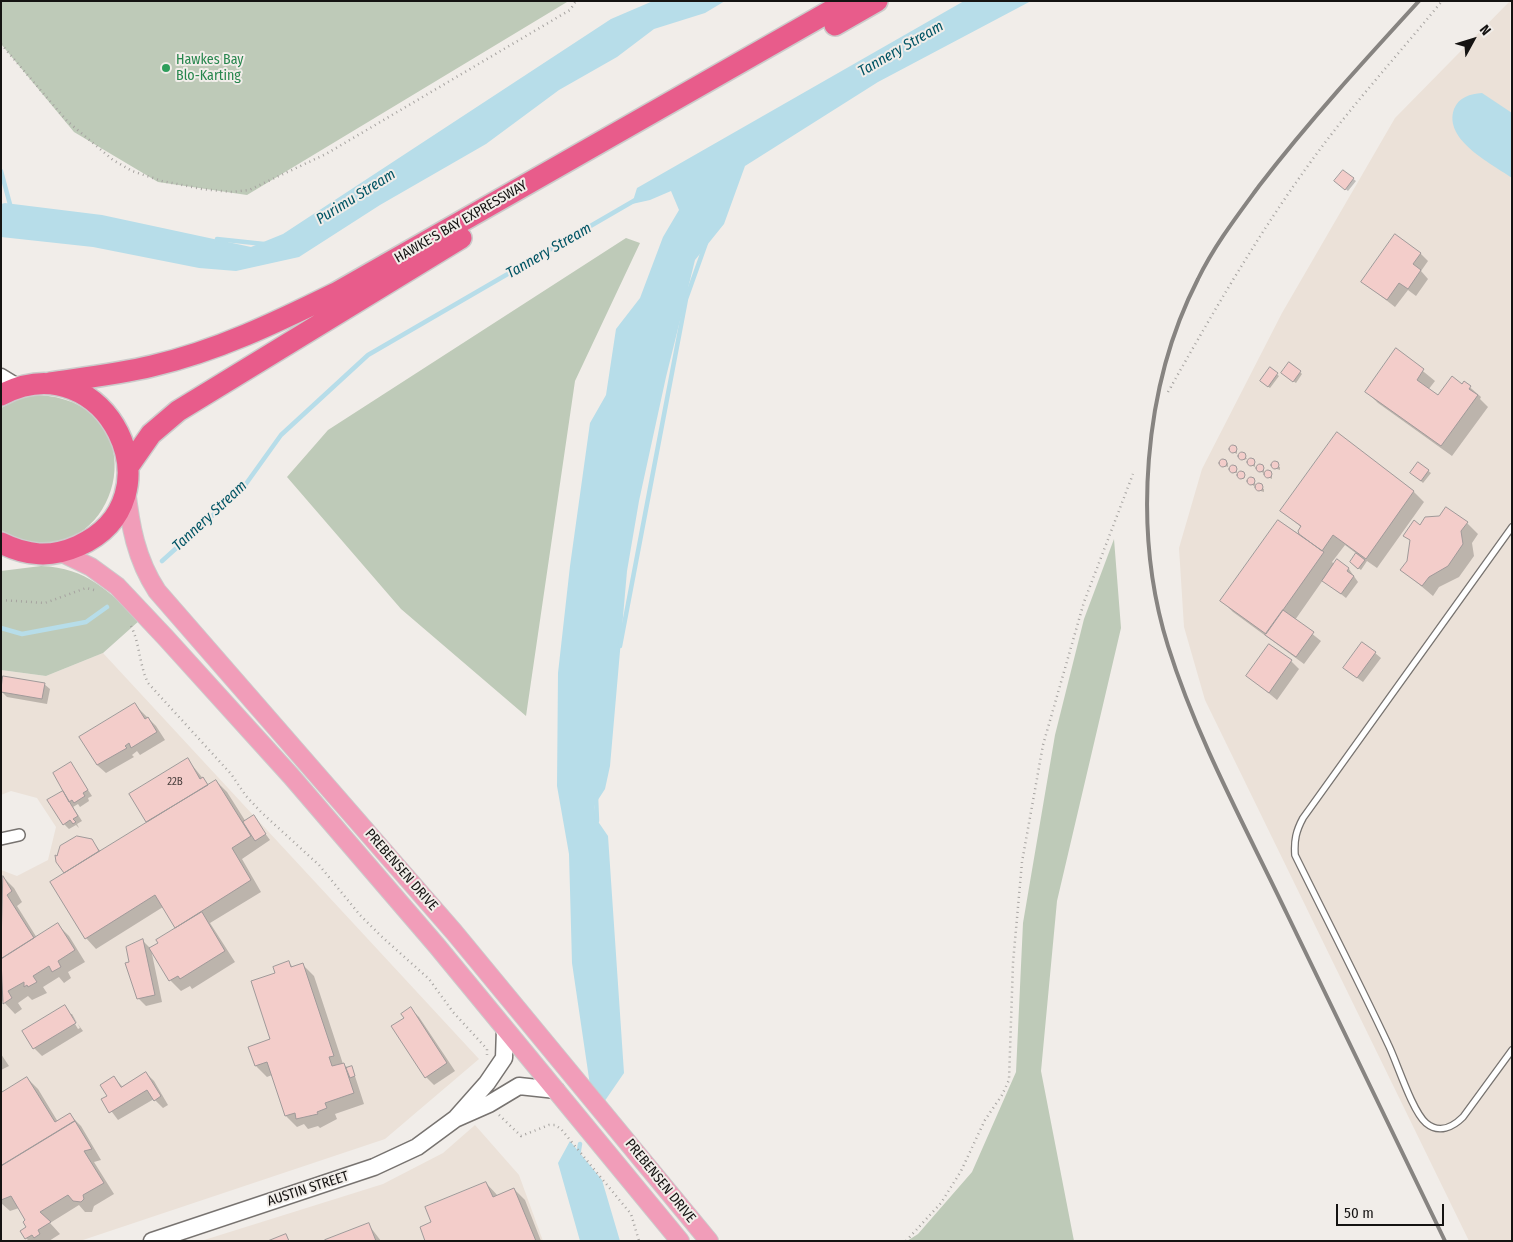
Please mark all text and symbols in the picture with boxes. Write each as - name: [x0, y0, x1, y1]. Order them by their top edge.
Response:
- north arrow: [1448, 15, 1498, 65]
- water label: Tannery Stream: [855, 17, 947, 81]
- text: N: [1476, 22, 1494, 39]
- place label: Hawkes Bay Blo-Karting: [176, 52, 244, 84]
- marker: Hawkes Bay Blo-Karting: [160, 62, 172, 74]
- water label: Purimu Stream: [313, 166, 399, 228]
- street label: HAWKE'S BAY EXPRESSWAY: [392, 177, 530, 267]
- water label: Tannery Stream: [503, 219, 595, 283]
- water label: Tannery Stream: [169, 477, 251, 555]
- house number: 22B: [167, 775, 183, 789]
- street label: PREBENSEN DRIVE: [361, 826, 441, 914]
- street label: PREBENSEN DRIVE: [621, 1136, 699, 1226]
- street label: AUSTIN STREET: [265, 1168, 351, 1210]
- scale bar: [1338, 1194, 1446, 1226]
- text: 50 m: [1344, 1204, 1374, 1222]

